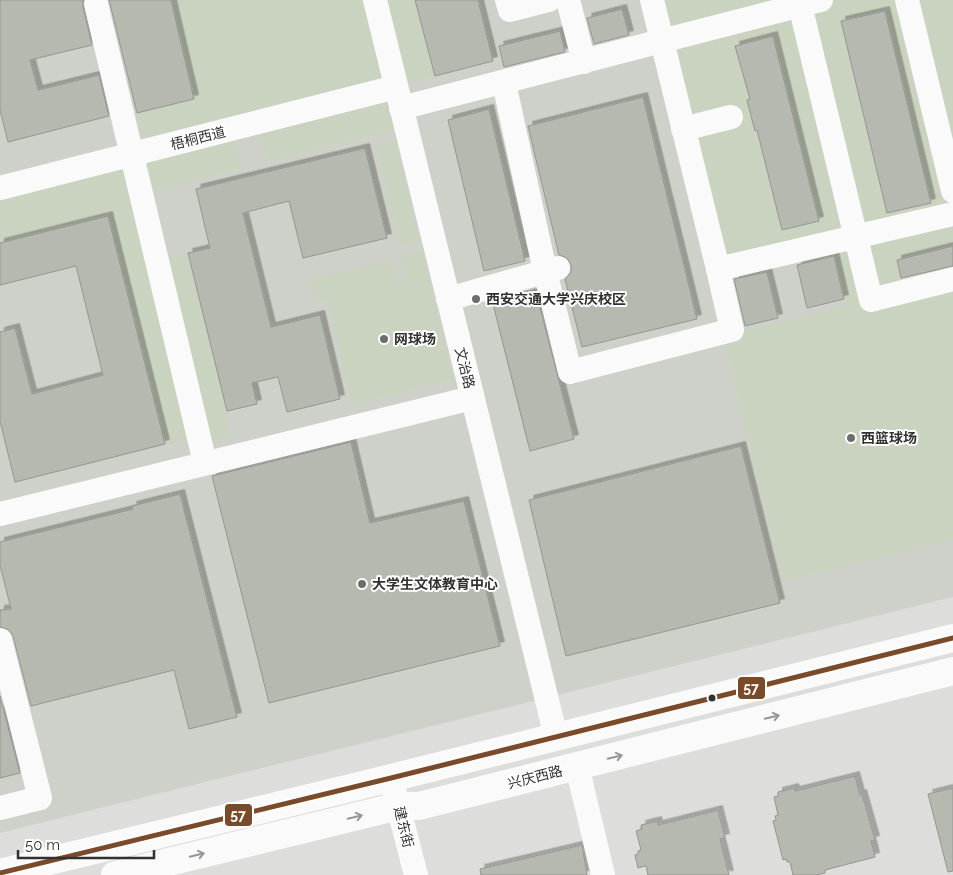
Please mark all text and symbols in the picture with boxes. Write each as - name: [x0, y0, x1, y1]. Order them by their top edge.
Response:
- street label: 梧桐西道: [169, 123, 227, 153]
- place label: 西安交通大学兴庆校区: [486, 291, 626, 307]
- marker: 西安交通大学兴庆校区: [470, 293, 482, 305]
- place label: 网球场: [394, 331, 436, 347]
- marker: 网球场: [378, 333, 390, 345]
- street label: 文治路: [452, 346, 478, 390]
- place label: 西篮球场: [861, 430, 917, 446]
- marker: 西篮球场: [845, 432, 857, 444]
- place label: 大学生文体教育中心: [372, 576, 498, 592]
- marker: 大学生文体教育中心: [356, 578, 368, 590]
- line badge: 57: [737, 676, 766, 700]
- text: 57: [743, 680, 759, 696]
- unlabelled marker: [707, 693, 717, 703]
- one-way arrow: [764, 712, 780, 721]
- one-way arrow: [606, 752, 622, 761]
- street label: 兴庆西路: [506, 762, 564, 792]
- line badge: 57: [224, 803, 253, 827]
- street label: 建东街: [391, 805, 417, 849]
- text: 57: [230, 807, 246, 823]
- one-way arrow: [346, 812, 362, 821]
- scale bar: [18, 828, 154, 860]
- text: 50 m: [25, 836, 60, 854]
- one-way arrow: [188, 850, 204, 859]

